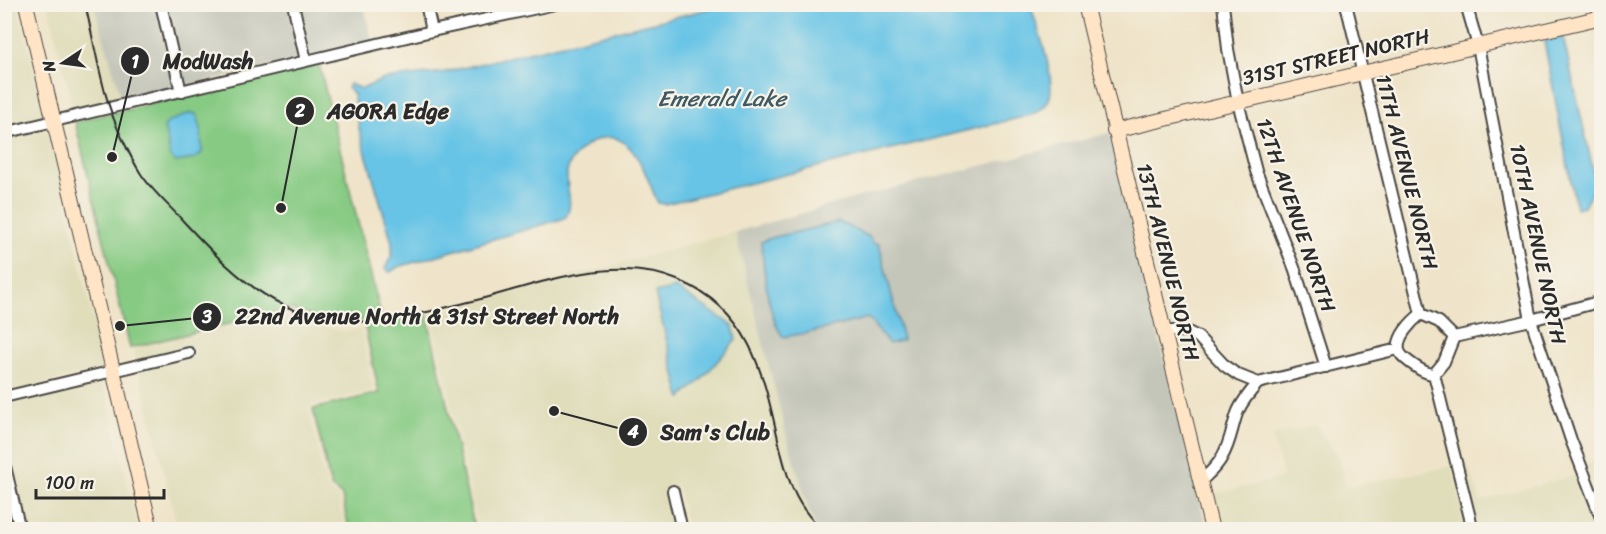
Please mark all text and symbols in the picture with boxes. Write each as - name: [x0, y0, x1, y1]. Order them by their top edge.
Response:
- street label: 31ST STREET NORTH: [1238, 17, 1434, 97]
- north arrow: [33, 33, 93, 93]
- callout: ModWash: [120, 41, 265, 81]
- text: ModWash: [162, 42, 254, 81]
- text: 1: [131, 46, 139, 78]
- text: N: [33, 57, 64, 76]
- street label: 11TH AVENUE NORTH: [1364, 70, 1450, 274]
- water label: Emerald Lake: [658, 79, 789, 118]
- callout: AGORA Edge: [285, 91, 461, 131]
- text: AGORA Edge: [326, 92, 450, 131]
- text: 2: [294, 95, 306, 127]
- street label: 12TH AVENUE NORTH: [1245, 113, 1347, 317]
- street label: 10TH AVENUE NORTH: [1498, 140, 1578, 348]
- street label: 13TH AVENUE NORTH: [1125, 159, 1211, 365]
- callout: 22nd Avenue North & 31st Street North: [192, 297, 631, 337]
- text: 22nd Avenue North & 31st Street North: [234, 297, 619, 336]
- text: 3: [201, 301, 212, 333]
- callout: Sam's Club: [618, 412, 782, 452]
- text: Sam's Club: [659, 413, 770, 452]
- text: 4: [626, 416, 639, 448]
- scale bar: [36, 462, 164, 500]
- text: 100 m: [45, 467, 94, 499]

